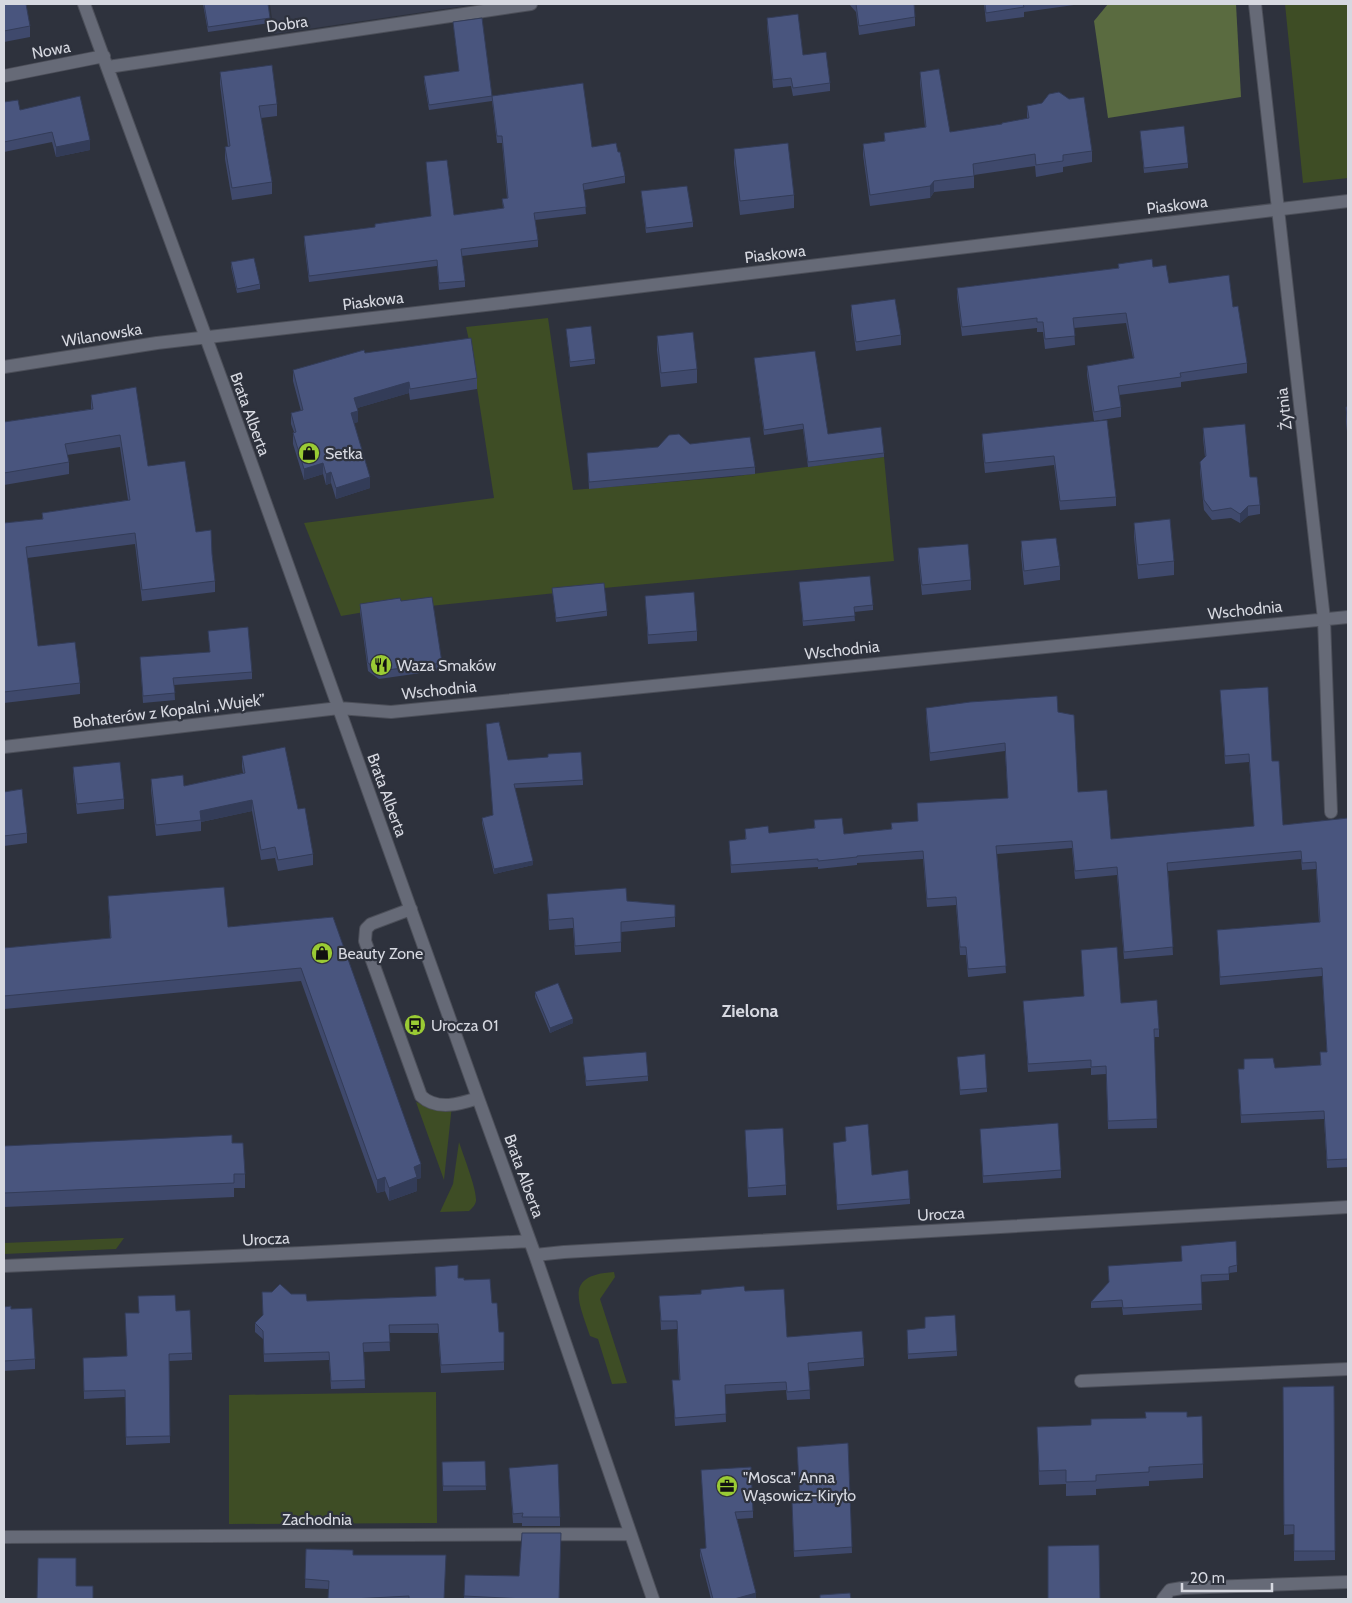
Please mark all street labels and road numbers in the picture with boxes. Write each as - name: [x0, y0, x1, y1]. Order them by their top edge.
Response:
- street label: Dobra: [265, 12, 309, 36]
- street label: Nowa: [30, 37, 72, 63]
- street label: Piaskowa: [1145, 192, 1209, 218]
- street label: Piaskowa: [743, 241, 807, 267]
- street label: Piaskowa: [341, 288, 405, 314]
- street label: Wilanowska: [61, 319, 144, 351]
- street label: Brata Alberta: [226, 370, 274, 459]
- street label: Żytnia: [1272, 387, 1296, 431]
- street label: Wschodnia: [1207, 597, 1283, 623]
- street label: Wschodnia: [804, 637, 880, 663]
- street label: Wschodnia: [401, 677, 477, 703]
- street label: Bohaterów z Kopalni „Wujek”: [72, 690, 266, 732]
- street label: Brata Alberta: [363, 751, 411, 840]
- street label: Brata Alberta: [500, 1132, 548, 1221]
- street label: Urocza: [917, 1203, 966, 1225]
- street label: Urocza: [242, 1228, 291, 1250]
- street label: Zachodnia: [282, 1510, 352, 1529]

